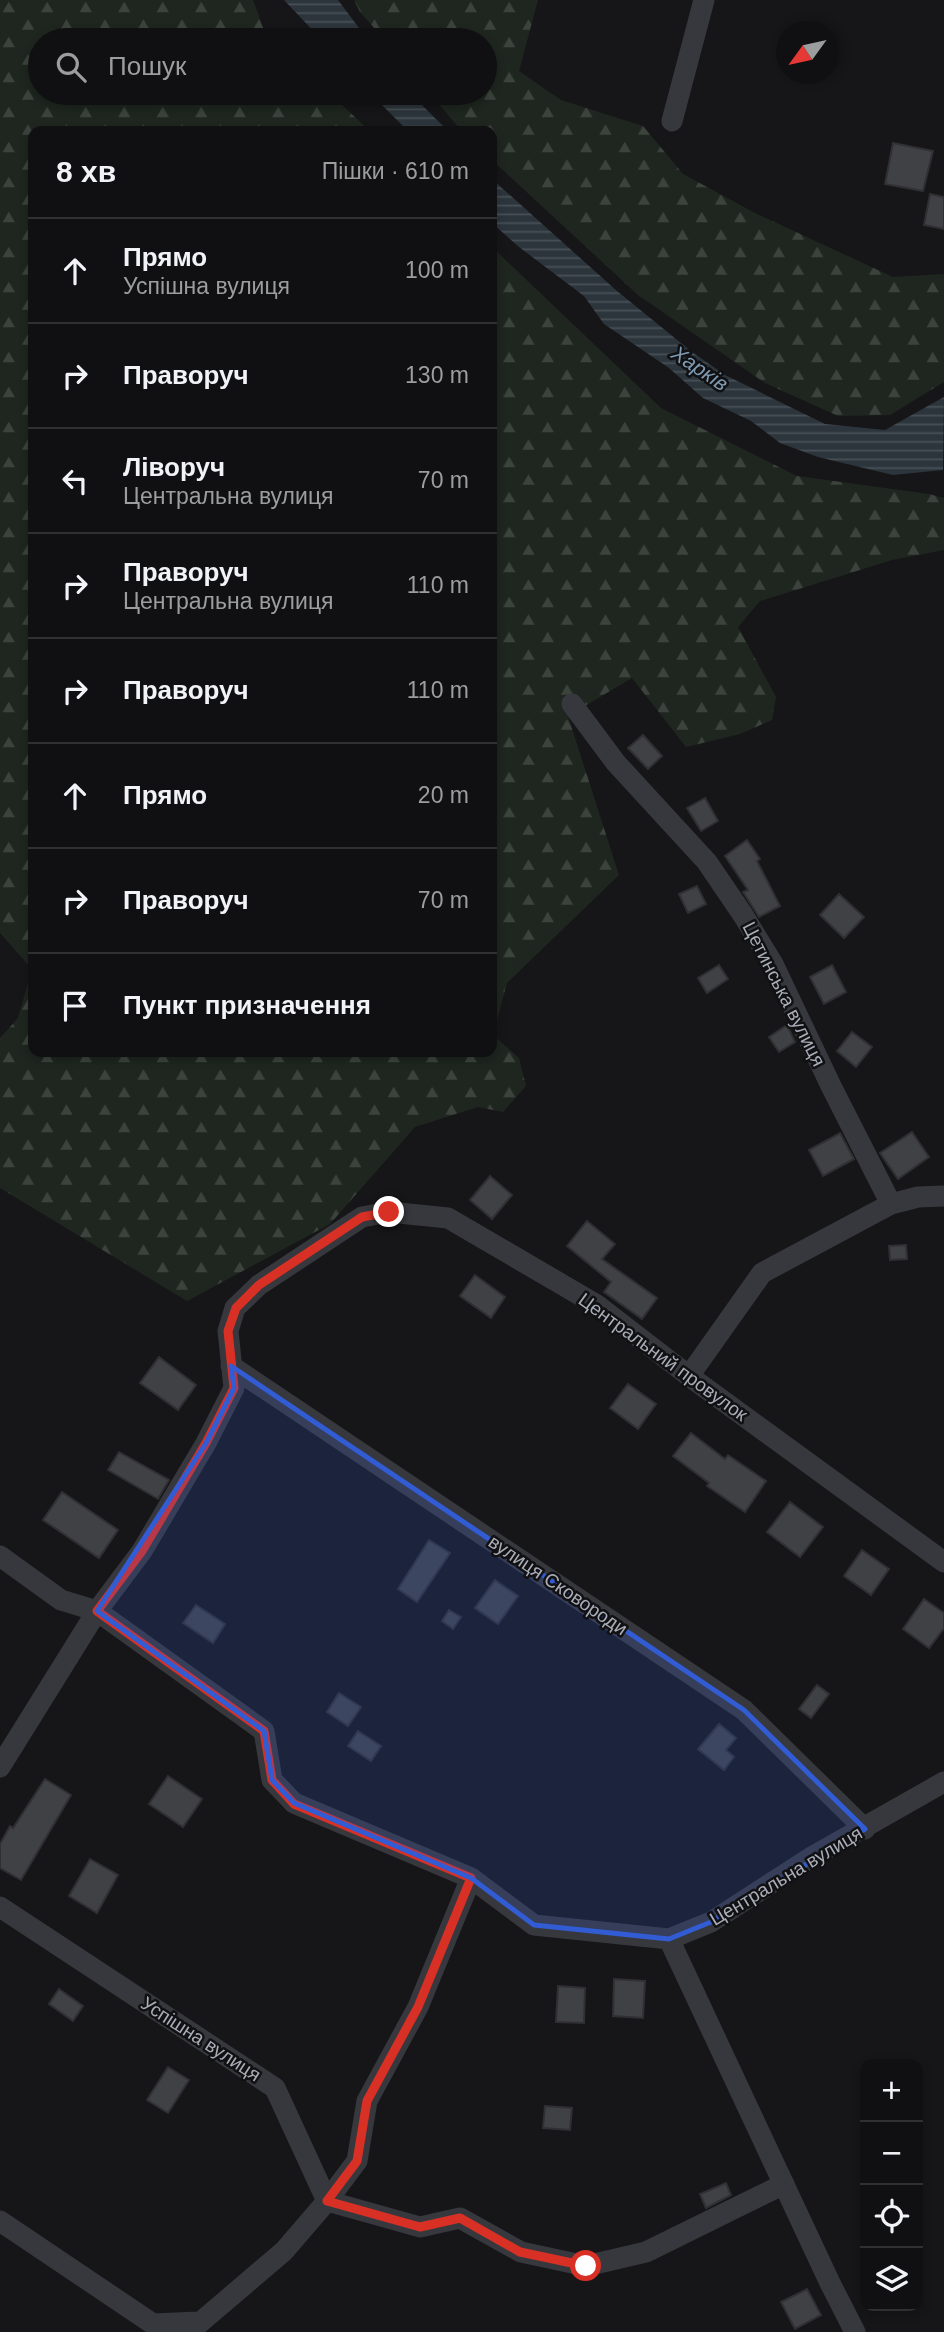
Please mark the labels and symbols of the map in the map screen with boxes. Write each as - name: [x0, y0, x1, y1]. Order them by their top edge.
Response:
- north arrow: [776, 21, 839, 84]
- water label: Харків: [667, 340, 733, 395]
- street label: Цетинська вулиця: [738, 918, 830, 1070]
- route end: [373, 1196, 404, 1227]
- street label: Центральний провулок: [575, 1289, 752, 1426]
- street label: вулиця Сковороди: [485, 1531, 631, 1639]
- street label: Центральна вулиця: [706, 1822, 866, 1930]
- street label: Успішна вулиця: [137, 1993, 265, 2085]
- route start: [570, 2250, 601, 2281]

